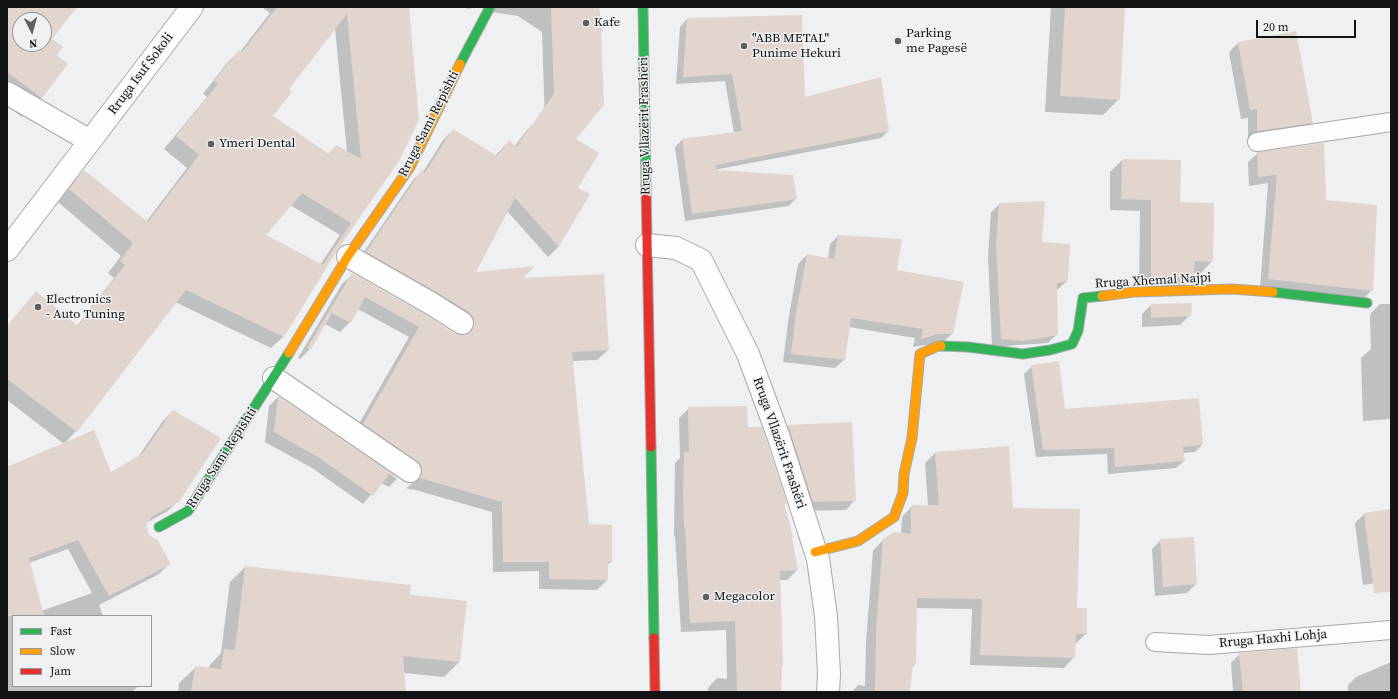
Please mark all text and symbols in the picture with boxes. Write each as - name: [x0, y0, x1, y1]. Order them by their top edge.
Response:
- north arrow: [12, 12, 52, 52]
- scale bar: [1258, 12, 1358, 38]
- place label: Kafe: [594, 15, 620, 31]
- marker: Kafe: [581, 18, 591, 28]
- text: 20 m: [1263, 19, 1289, 35]
- place label: Parking me Pagesë: [906, 26, 967, 57]
- street label: Rruga Isuf Sokoli: [105, 30, 177, 118]
- place label: "ABB METAL" Punime Hekuri: [752, 31, 841, 62]
- text: N: [28, 36, 38, 51]
- marker: Parking me Pagesë: [893, 36, 903, 46]
- marker: "ABB METAL" Punime Hekuri: [739, 41, 749, 51]
- street label: Rruga Vllazërit Frashëri: [636, 57, 654, 195]
- street label: Rruga Sami Repishti: [395, 68, 463, 180]
- place label: Ymeri Dental: [219, 136, 295, 152]
- marker: Ymeri Dental: [206, 139, 216, 149]
- street label: Rruga Xhemal Najpi: [1094, 270, 1212, 292]
- place label: Electronics - Auto Tuning: [46, 292, 125, 323]
- marker: Electronics - Auto Tuning: [33, 302, 43, 312]
- street label: Rruga Vllazërit Frashëri: [749, 375, 809, 511]
- street label: Rruga Sami Repishti: [184, 405, 260, 511]
- place label: Megacolor: [714, 589, 775, 605]
- marker: Megacolor: [701, 592, 711, 602]
- legend: [12, 615, 152, 687]
- text: Fast: [50, 623, 72, 639]
- street label: Rruga Haxhi Lohja: [1218, 627, 1328, 651]
- text: Slow: [50, 643, 75, 659]
- text: Jam: [50, 663, 71, 679]

